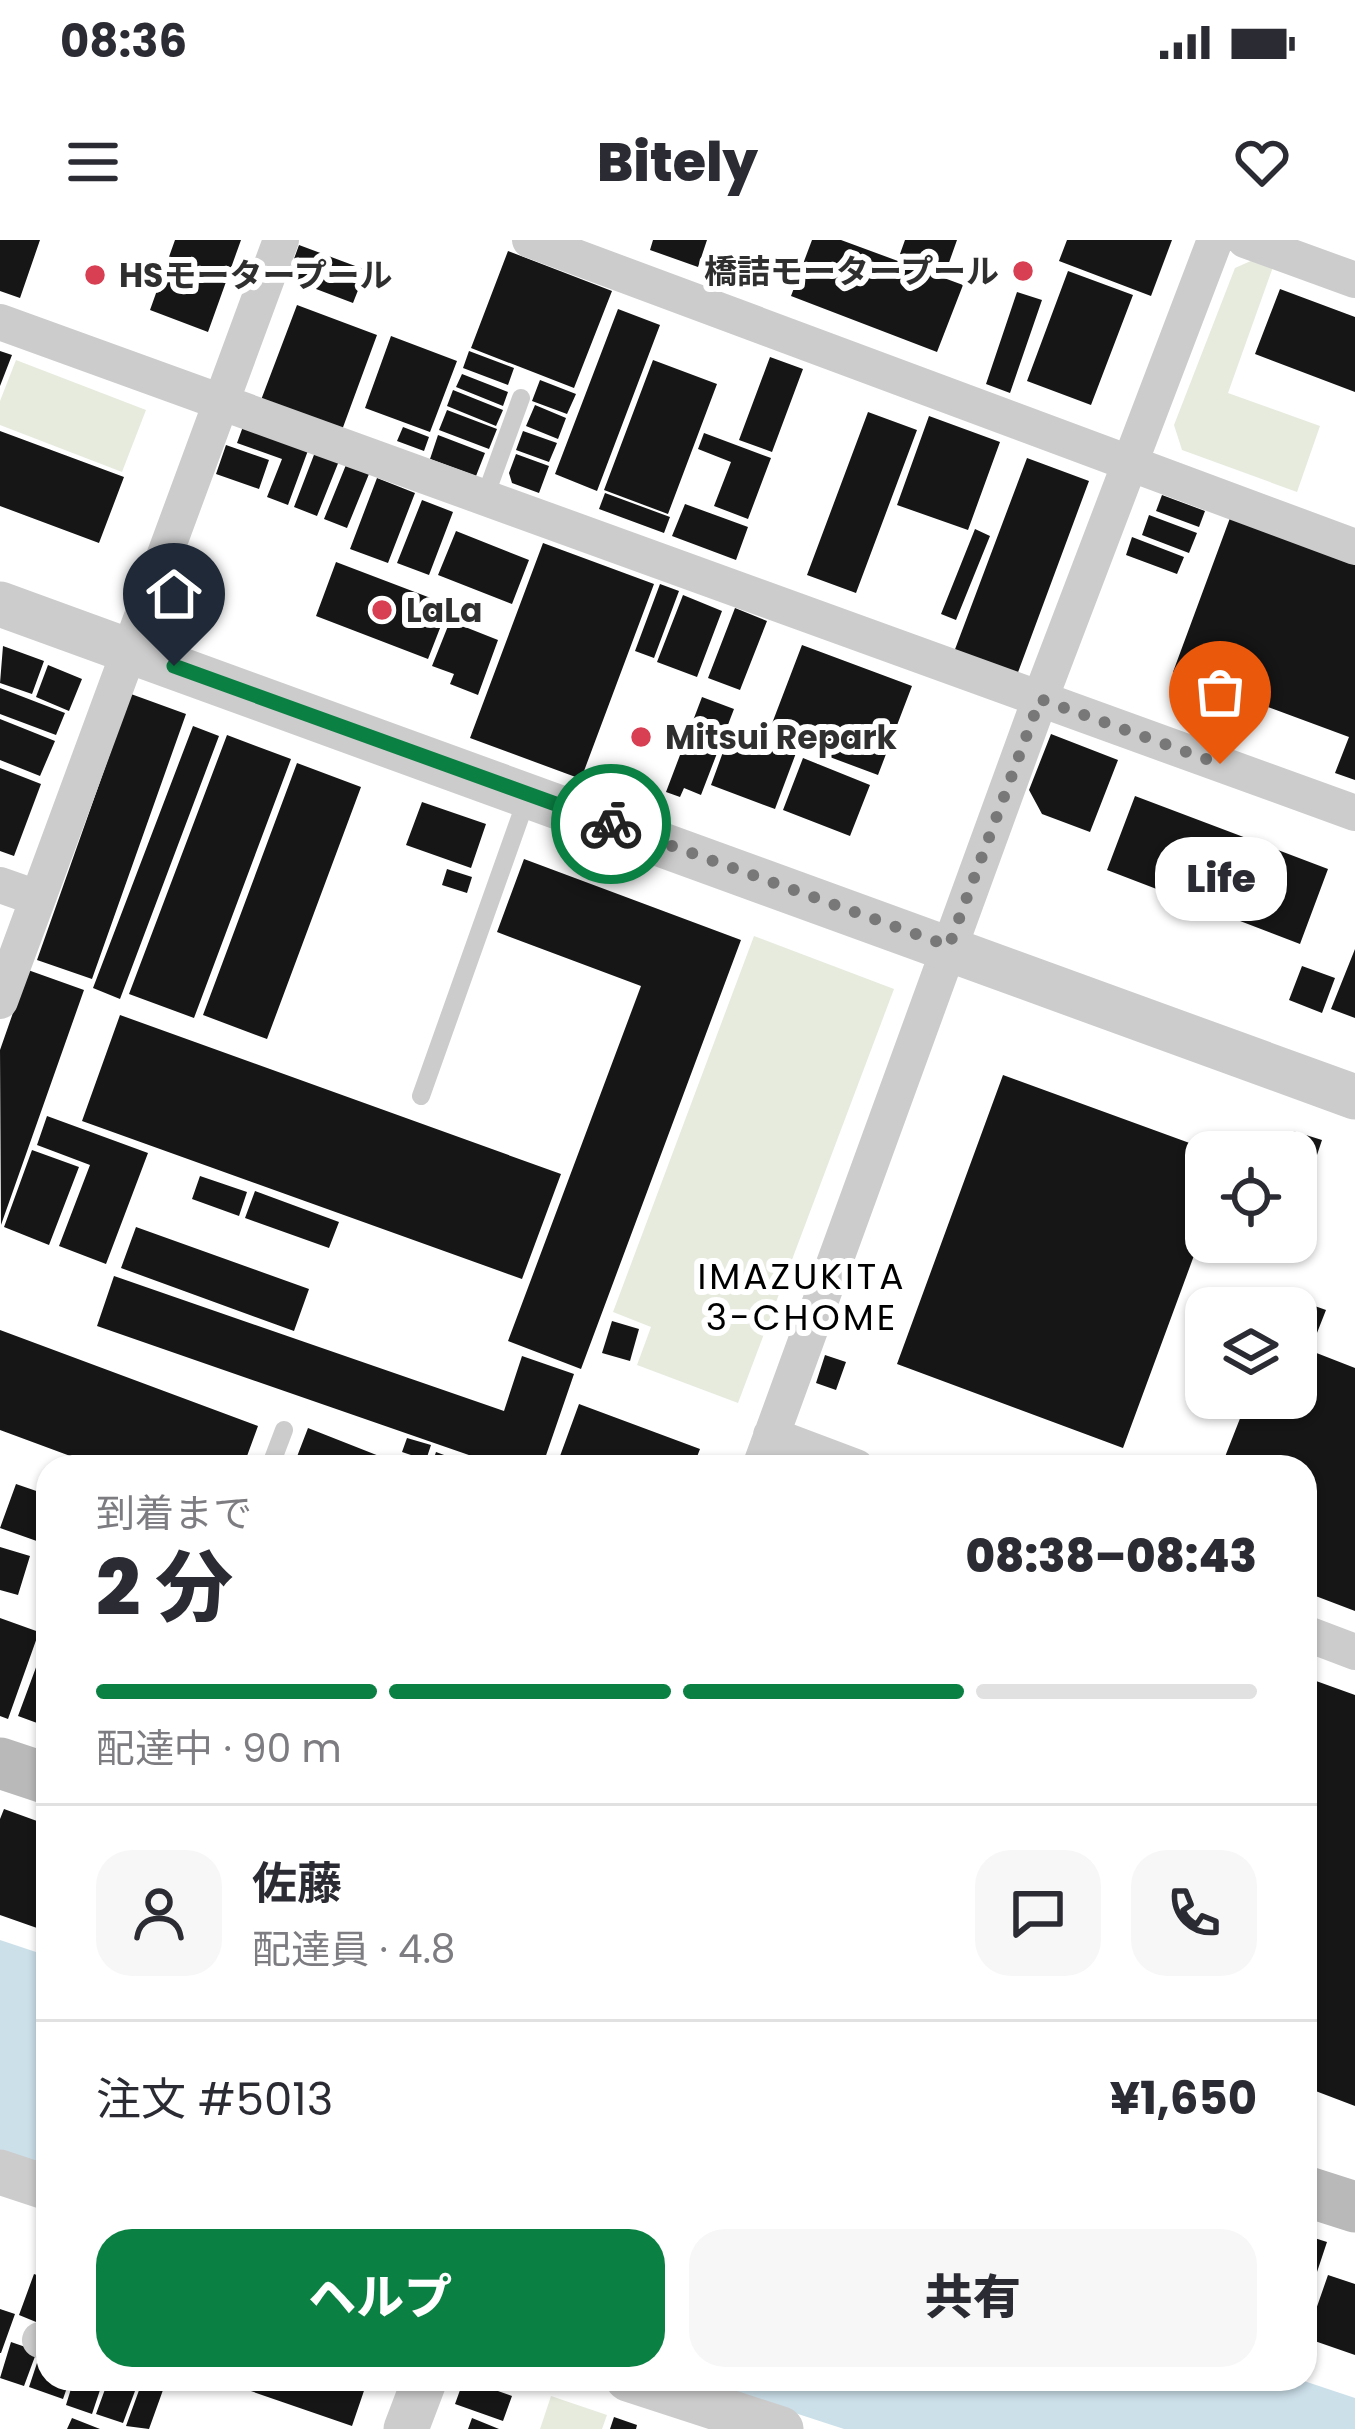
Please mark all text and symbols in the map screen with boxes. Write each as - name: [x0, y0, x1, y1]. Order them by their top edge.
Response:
- text: 08:36: [60, 10, 187, 73]
- text: Bitely: [597, 124, 758, 200]
- icon: menu: [60, 129, 126, 195]
- icon: heart: [1229, 129, 1295, 195]
- place label: 橋詰モータープール: [704, 248, 999, 295]
- place label: HSモータープール: [119, 252, 392, 299]
- marker: 橋詰モータープール: [1010, 258, 1036, 284]
- marker: HSモータープール: [82, 262, 108, 288]
- pin: [123, 543, 225, 666]
- icon: home: [141, 561, 207, 627]
- place label: LaLa: [406, 587, 482, 634]
- marker: LaLa: [369, 597, 395, 623]
- pin: [1169, 641, 1271, 764]
- icon: bag: [1187, 659, 1253, 725]
- place label: Mitsui Repark: [665, 714, 898, 761]
- marker: Mitsui Repark: [628, 724, 654, 750]
- courier: [551, 764, 671, 884]
- icon: bike: [578, 791, 644, 857]
- callout: Life: [1154, 836, 1286, 920]
- text: Life: [1186, 851, 1256, 906]
- map controls: [1185, 1131, 1317, 1419]
- button: locate: [1185, 1131, 1317, 1263]
- district label: IMAZUKITA 3-CHOME: [697, 1251, 907, 1343]
- button: layers: [1185, 1287, 1317, 1419]
- text: 到着まで: [96, 1486, 252, 1541]
- text: 08:38–08:43: [966, 1525, 1257, 1588]
- text: 2 分: [96, 1533, 233, 1642]
- text: 配達中 · 90 m: [96, 1721, 342, 1776]
- button: person: [96, 1850, 222, 1976]
- button: chat: [975, 1850, 1101, 1976]
- button: phone: [1131, 1850, 1257, 1976]
- text: 佐藤: [252, 1852, 342, 1915]
- text: 配達員 · 4.8: [252, 1922, 455, 1977]
- text: ¥1,650: [1110, 2067, 1257, 2130]
- text: 注文 #5013: [96, 2068, 333, 2131]
- button: ヘルプ: [96, 2229, 665, 2367]
- button: 共有: [689, 2229, 1257, 2367]

